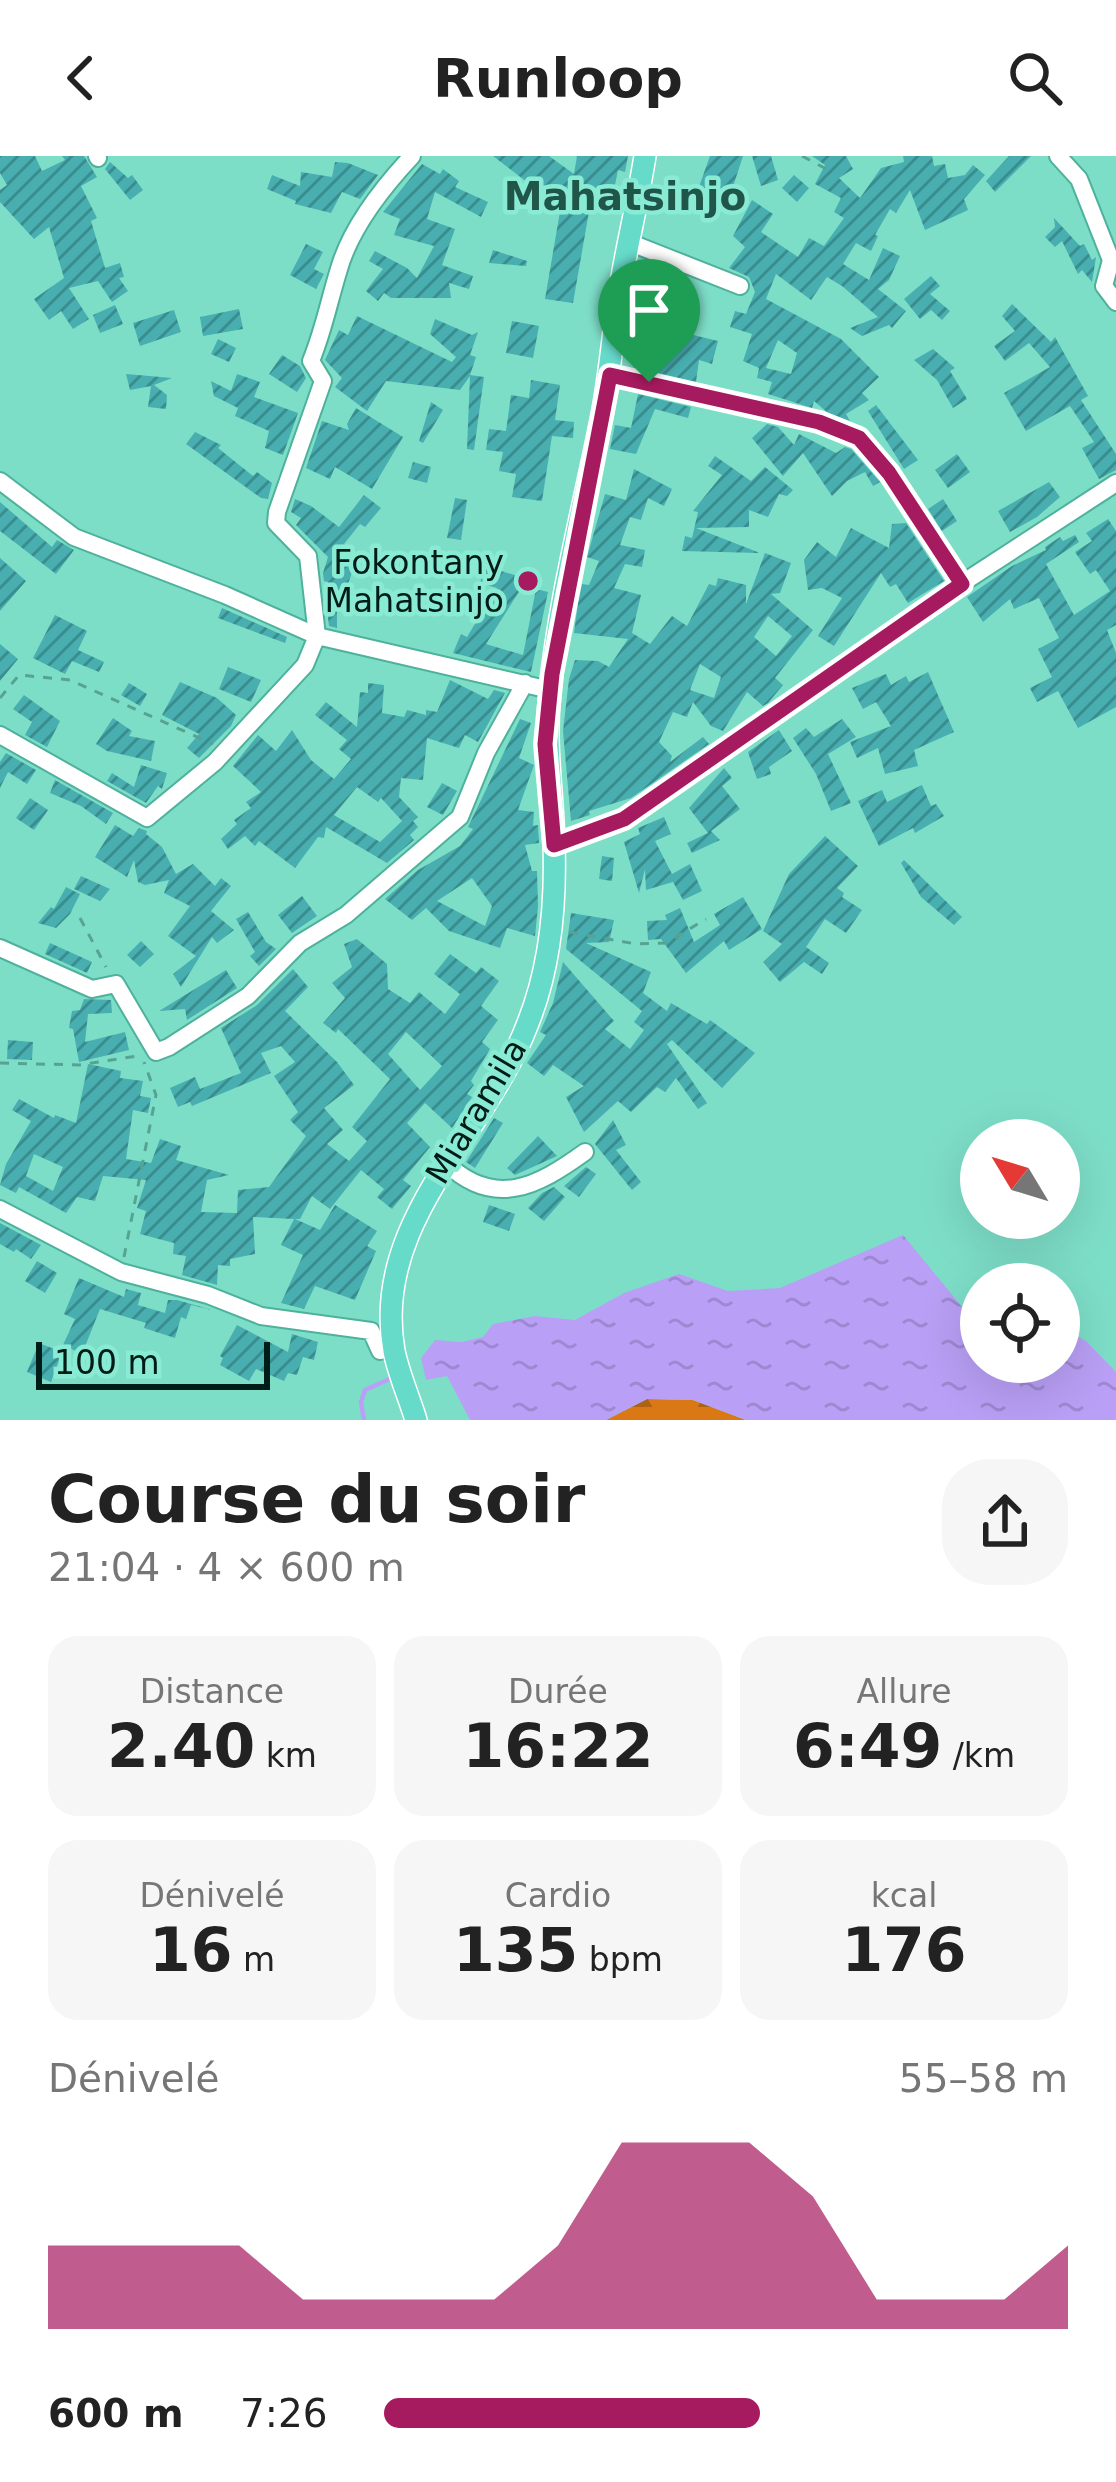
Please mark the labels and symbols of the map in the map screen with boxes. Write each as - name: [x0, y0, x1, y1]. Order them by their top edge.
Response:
- district label: Mahatsinjo: [504, 174, 746, 219]
- pin: [598, 259, 700, 382]
- place label: Fokontany Mahatsinjo: [325, 543, 504, 620]
- marker: Fokontany Mahatsinjo: [515, 568, 541, 594]
- street label: Miaramila: [417, 1031, 535, 1191]
- north arrow: [960, 1119, 1080, 1239]
- scale bar: [36, 1336, 270, 1389]

